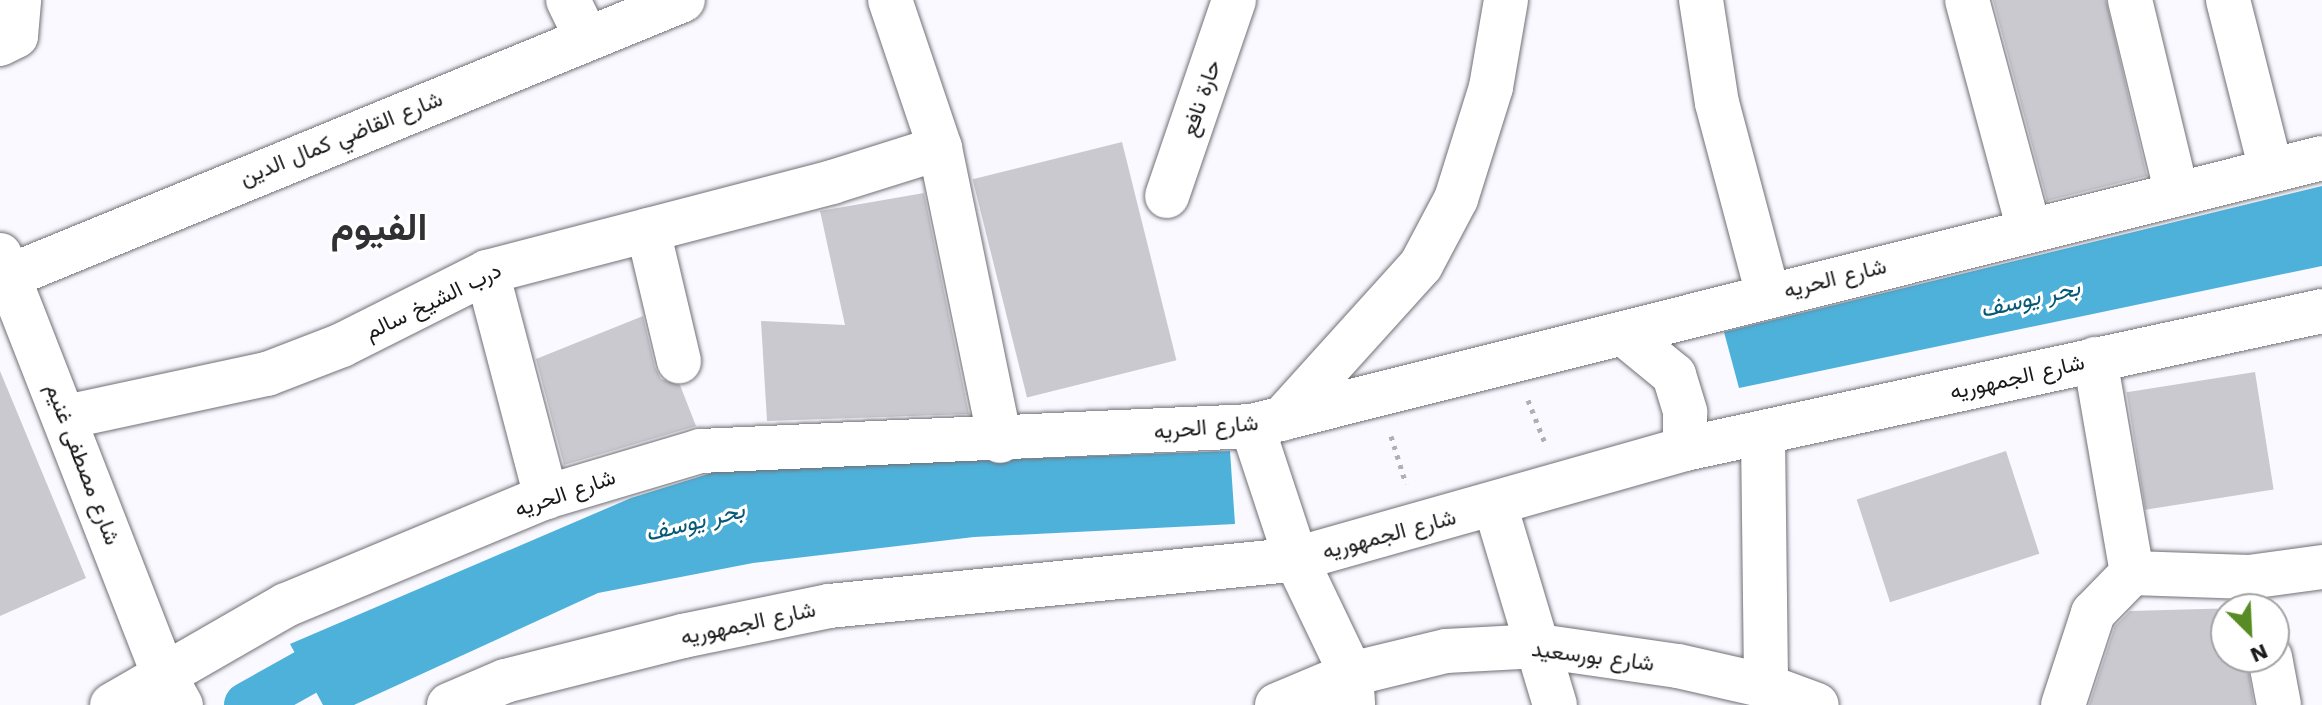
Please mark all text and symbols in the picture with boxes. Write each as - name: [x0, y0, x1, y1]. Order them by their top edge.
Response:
- street label: حارة نافع: [1176, 56, 1226, 140]
- street label: شارع القاضي كمال الدين: [236, 85, 446, 191]
- district label: الفيوم: [331, 205, 427, 251]
- street label: شارع الحريه: [1781, 252, 1889, 304]
- street label: درب الشيخ سالم: [361, 257, 505, 345]
- water label: بحر يوسف: [1977, 274, 2083, 324]
- street label: شارع الجمهوريه: [1947, 349, 2087, 405]
- street label: شارع مصطفى غنيم: [40, 380, 126, 548]
- street label: شارع الحريه: [1153, 409, 1259, 445]
- street label: شارع الحريه: [511, 463, 619, 523]
- water label: بحر يوسف: [642, 496, 748, 548]
- street label: شارع الجمهوريه: [1319, 503, 1459, 565]
- north arrow: [2210, 593, 2290, 673]
- street label: شارع الجمهوريه: [678, 596, 818, 650]
- street label: شارع بورسعيد: [1530, 635, 1656, 677]
- text: N: [2247, 639, 2272, 668]

